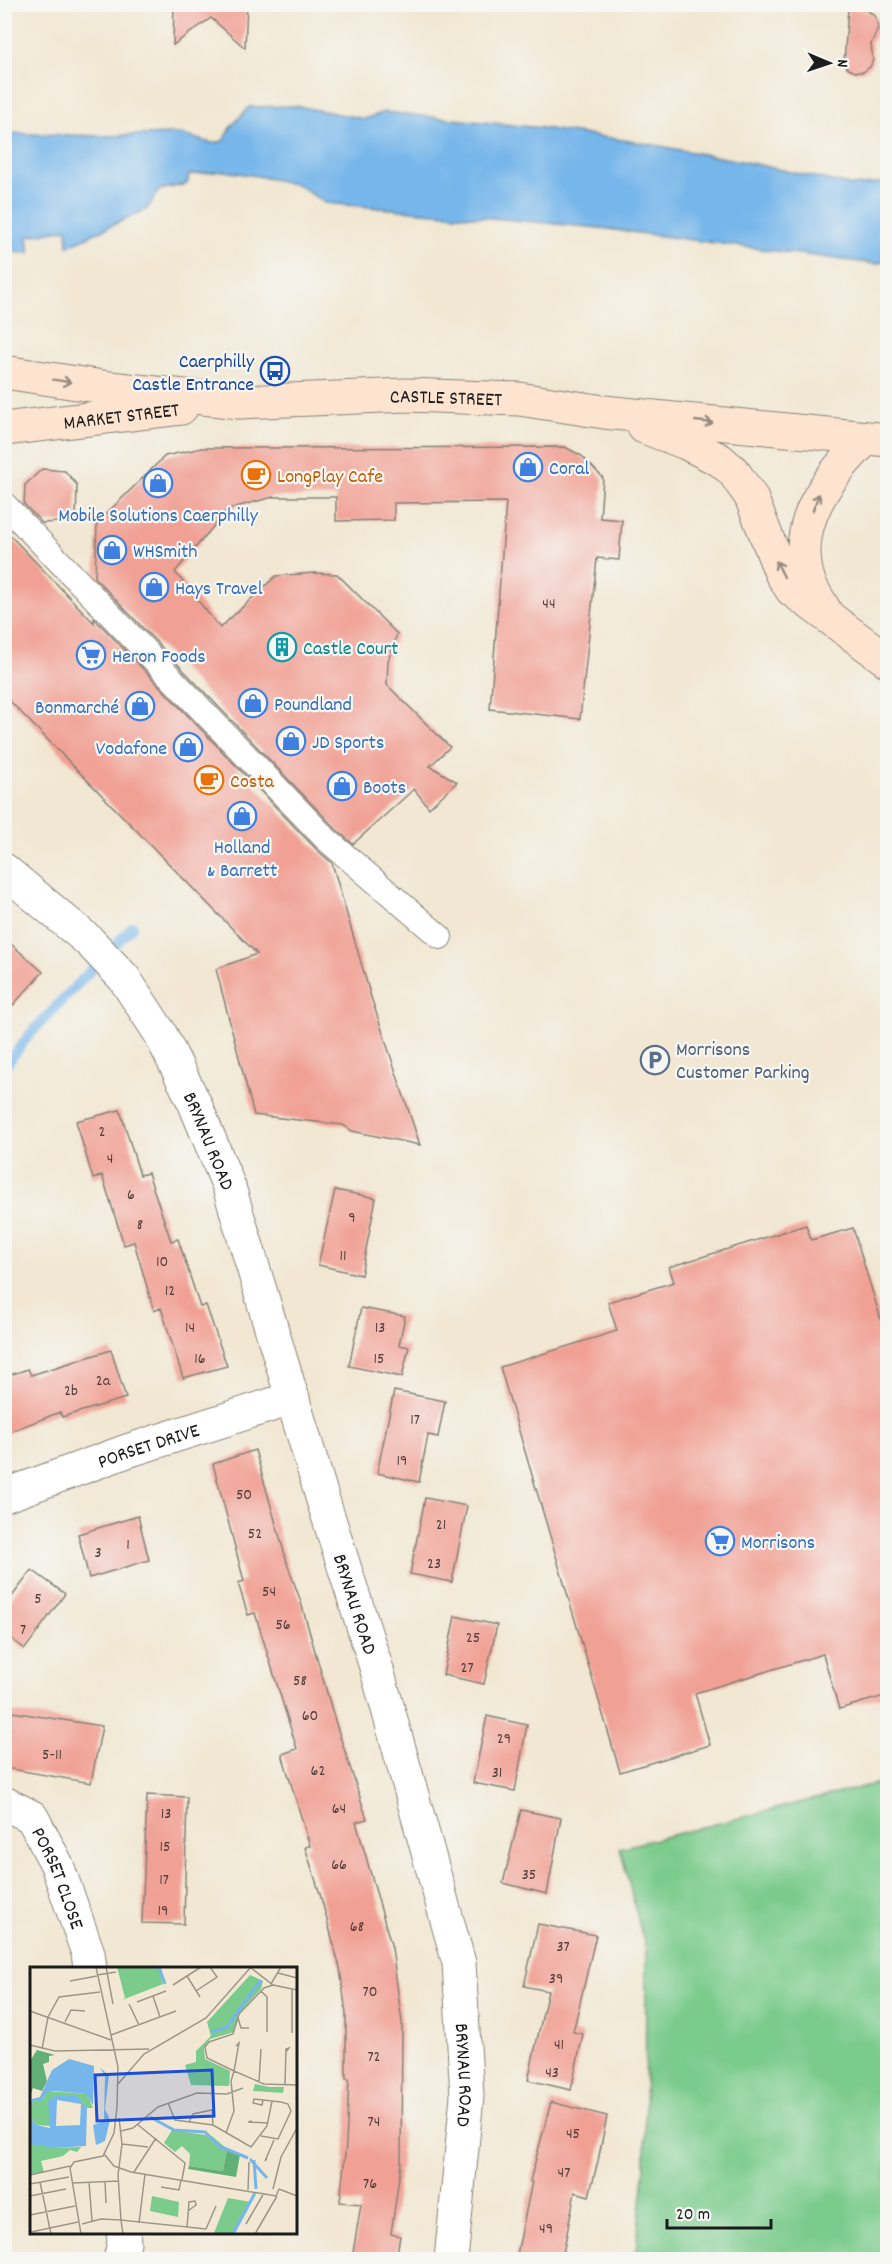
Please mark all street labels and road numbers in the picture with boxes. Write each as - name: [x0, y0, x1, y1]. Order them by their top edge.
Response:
- street label: CASTLE STREET: [389, 384, 502, 415]
- street label: MARKET STREET: [62, 397, 181, 439]
- street label: BRYNAU ROAD: [174, 1088, 240, 1195]
- street label: PORSET DRIVE: [94, 1418, 204, 1478]
- street label: BRYNAU ROAD: [324, 1551, 382, 1659]
- street label: PORSET CLOSE: [23, 1823, 90, 1934]
- street label: BRYNAU ROAD: [446, 2022, 478, 2128]

